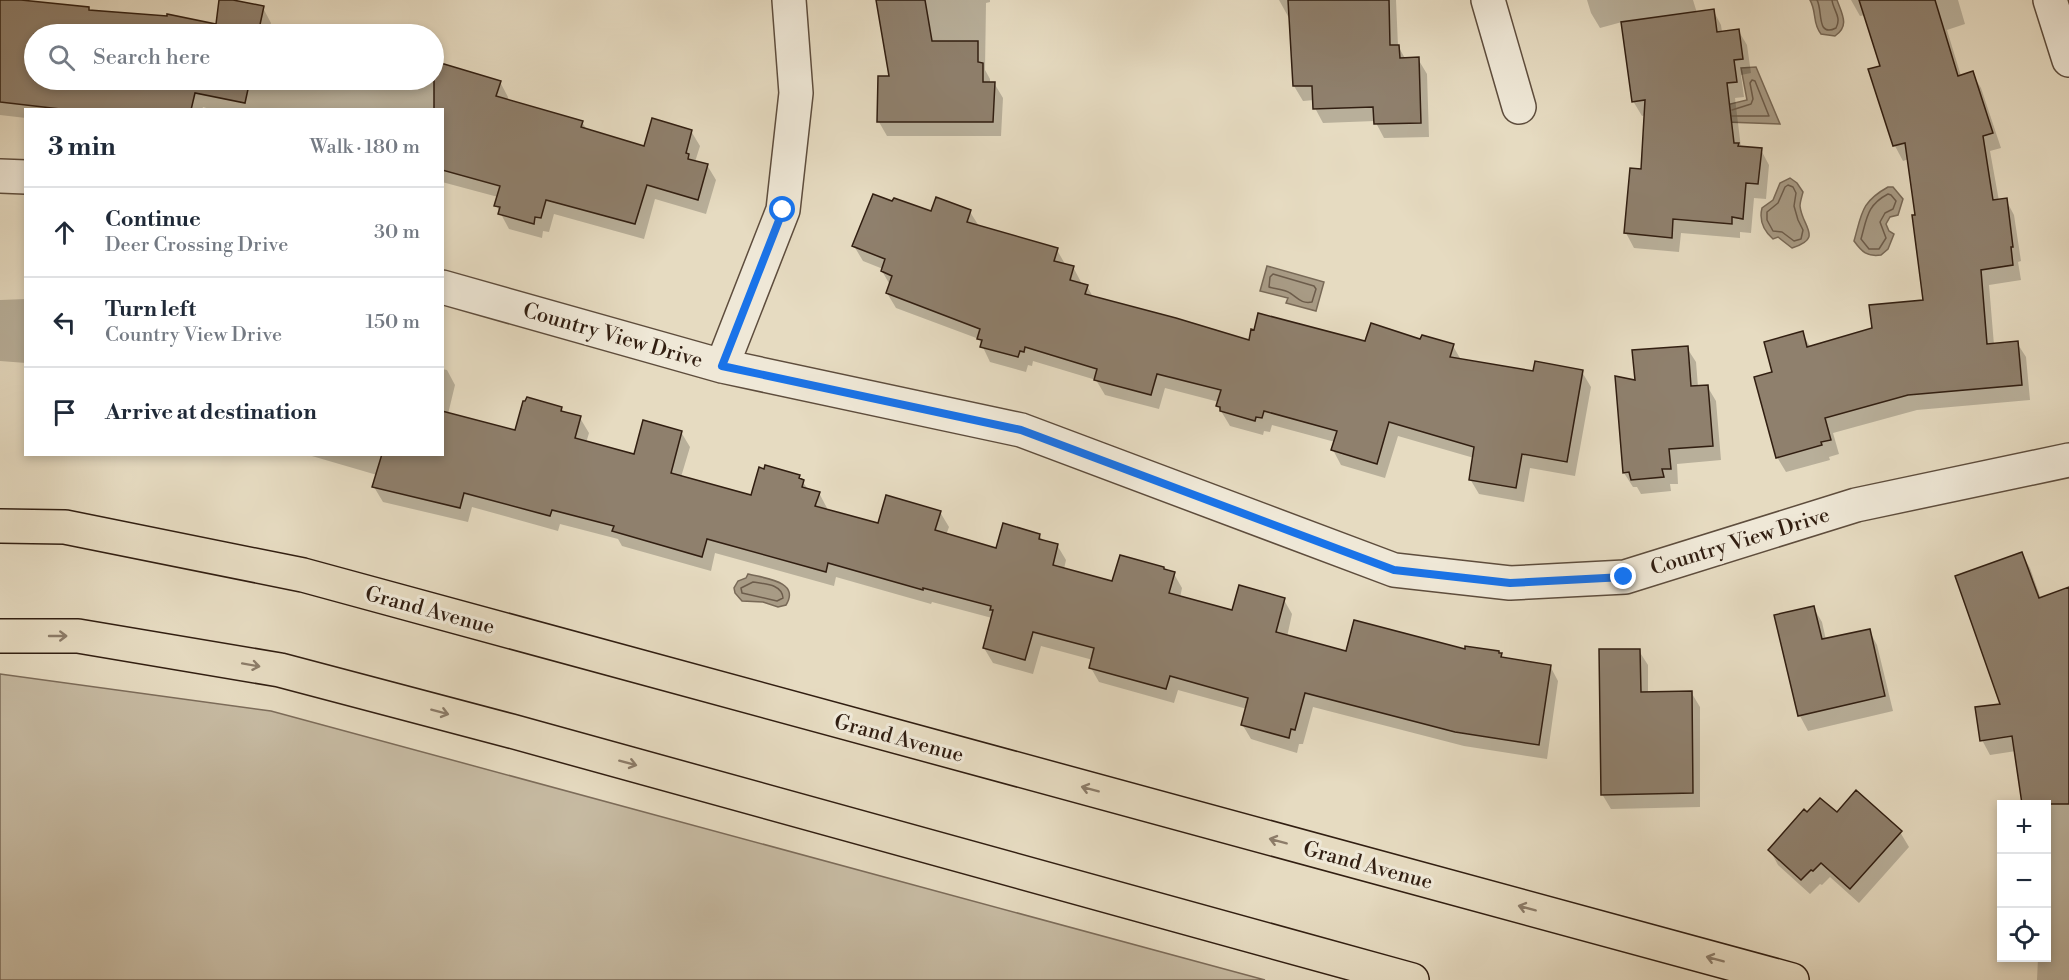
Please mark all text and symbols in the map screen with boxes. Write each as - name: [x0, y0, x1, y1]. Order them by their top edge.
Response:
- search box: [24, 24, 444, 90]
- icon: search: [45, 41, 78, 74]
- text: Search here: [93, 44, 210, 71]
- text: 3 min: [48, 131, 116, 163]
- text: Walk · 180 m: [310, 135, 420, 160]
- route start: [769, 196, 795, 222]
- text: Continue: [105, 206, 201, 233]
- icon: ahead: [48, 216, 81, 249]
- text: 30 m: [374, 220, 420, 245]
- text: Deer Crossing Drive: [105, 233, 288, 258]
- text: Turn left: [105, 296, 196, 323]
- street label: Country View Drive: [520, 298, 706, 374]
- icon: left: [48, 306, 81, 339]
- text: 150 m: [365, 310, 420, 335]
- text: Country View Drive: [105, 323, 282, 348]
- icon: arrive: [48, 396, 81, 429]
- text: Arrive at destination: [105, 399, 317, 426]
- street label: Country View Drive: [1648, 502, 1833, 582]
- route end: [1610, 563, 1636, 589]
- street label: Grand Avenue: [362, 581, 497, 641]
- one-way arrow: [48, 630, 68, 642]
- one-way arrow: [241, 660, 260, 671]
- one-way arrow: [430, 707, 449, 718]
- street label: Grand Avenue: [831, 709, 966, 769]
- one-way arrow: [619, 758, 638, 769]
- one-way arrow: [1080, 783, 1099, 795]
- map controls: [1997, 800, 2051, 962]
- button: +: [1997, 800, 2051, 854]
- one-way arrow: [1269, 834, 1288, 846]
- street label: Grand Avenue: [1300, 836, 1435, 896]
- button: −: [1997, 854, 2051, 908]
- one-way arrow: [1518, 902, 1537, 913]
- button: locate: [1997, 908, 2051, 962]
- one-way arrow: [1706, 953, 1725, 964]

